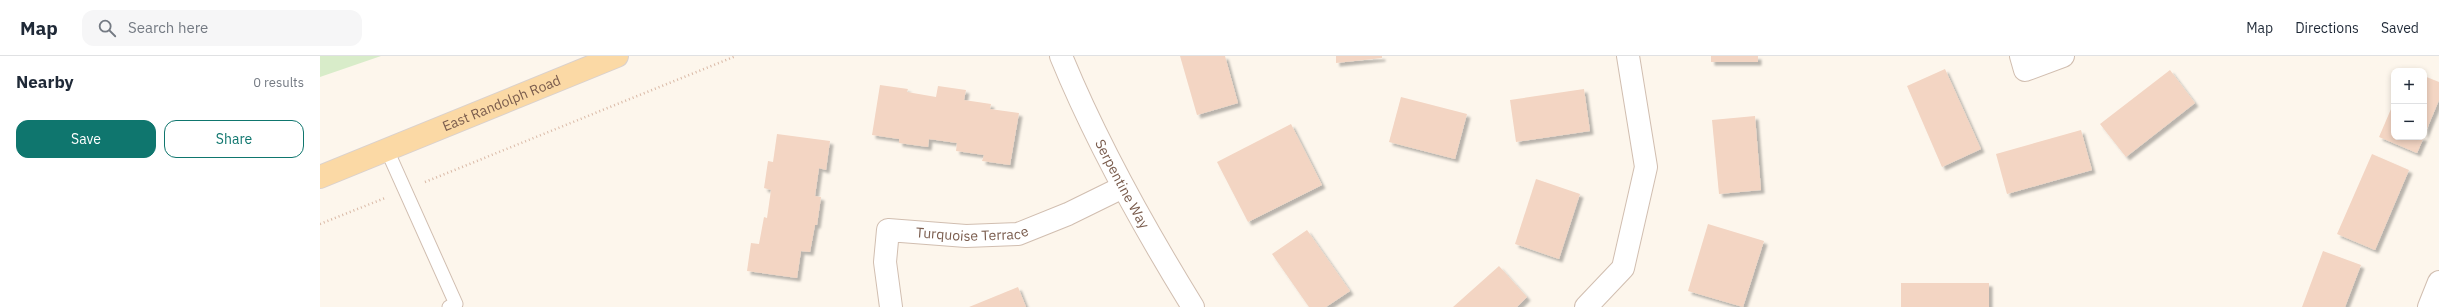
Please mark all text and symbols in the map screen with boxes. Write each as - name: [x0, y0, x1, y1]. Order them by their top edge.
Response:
- search box: [82, 10, 362, 46]
- text: Map: [20, 16, 58, 40]
- icon: search: [96, 17, 118, 39]
- text: Search here: [128, 18, 208, 37]
- text: Map: [2246, 19, 2273, 37]
- text: Directions: [2295, 19, 2359, 37]
- text: Saved: [2381, 19, 2419, 37]
- map controls: [2391, 68, 2427, 140]
- button: +: [2391, 68, 2427, 104]
- text: Nearby: [16, 71, 74, 93]
- street label: East Randolph Road: [440, 71, 563, 135]
- text: 0 results: [253, 74, 304, 91]
- button: −: [2391, 104, 2427, 140]
- button: Save: [16, 120, 156, 158]
- button: Share: [164, 120, 304, 158]
- street label: Serpentine Way: [1091, 136, 1154, 232]
- street label: Turquoise Terrace: [915, 222, 1031, 245]

